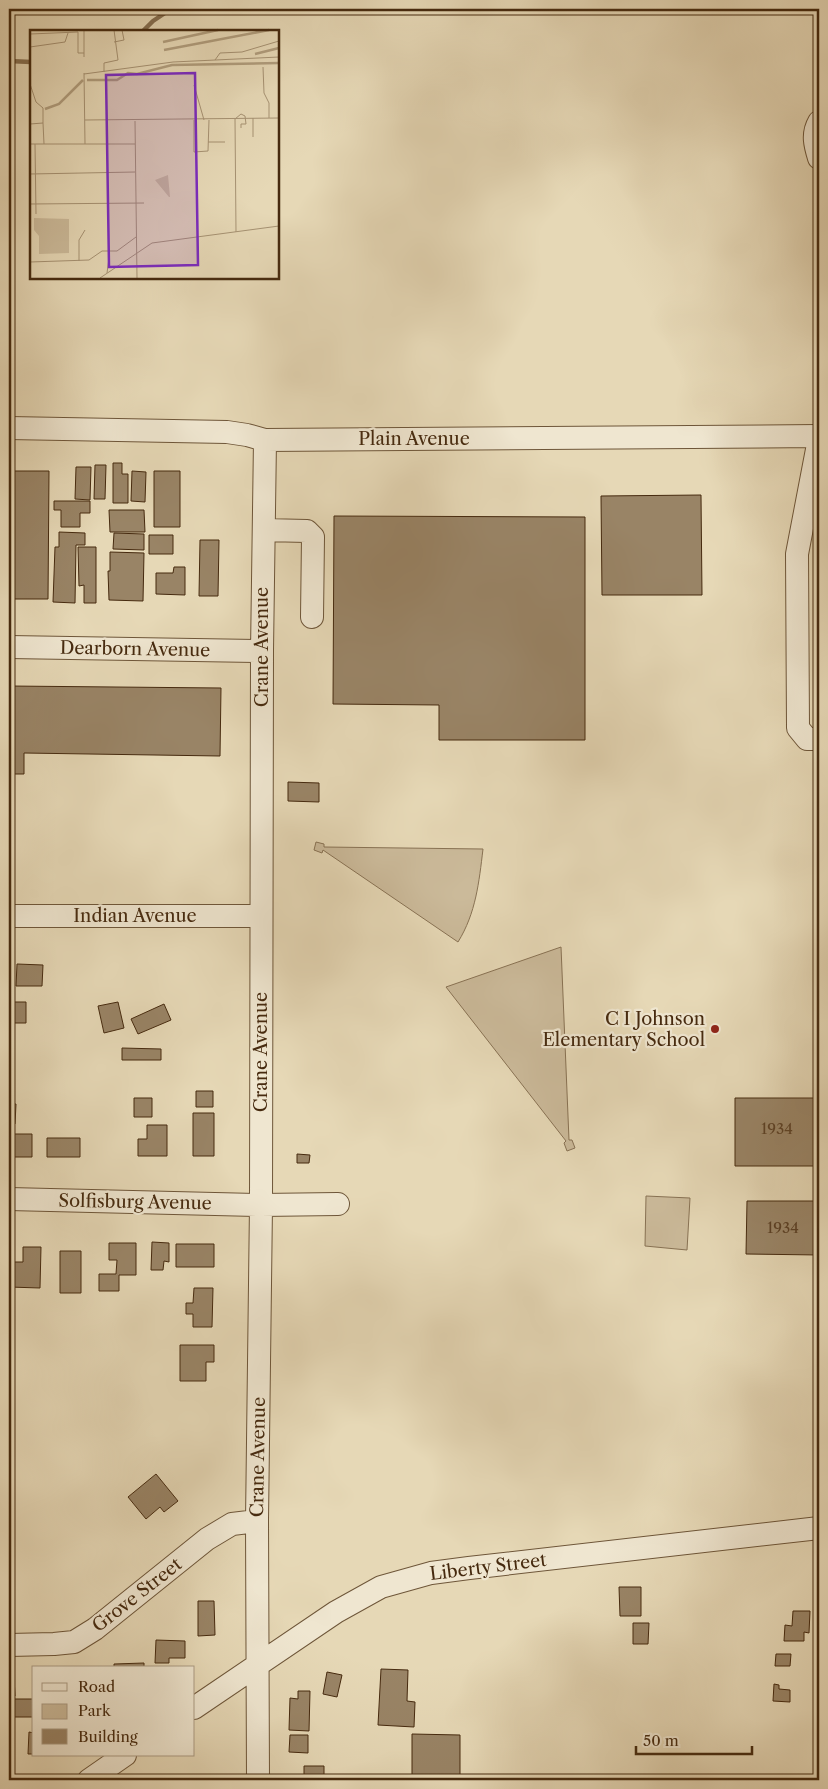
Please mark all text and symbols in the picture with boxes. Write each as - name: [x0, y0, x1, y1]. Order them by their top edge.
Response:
- inset map: [30, 30, 279, 279]
- street label: Plain Avenue: [358, 428, 470, 450]
- street label: Crane Avenue: [251, 587, 273, 707]
- street label: Dearborn Avenue: [60, 637, 210, 661]
- street label: Indian Avenue: [73, 905, 197, 927]
- street label: Crane Avenue: [250, 992, 272, 1112]
- place label: C I Johnson Elementary School: [542, 1008, 705, 1051]
- marker: C I Johnson Elementary School: [709, 1023, 721, 1035]
- house number: 1934: [761, 1119, 793, 1138]
- street label: Solfisburg Avenue: [58, 1190, 212, 1214]
- house number: 1934: [767, 1218, 799, 1237]
- street label: Crane Avenue: [246, 1397, 270, 1517]
- street label: Liberty Street: [428, 1549, 548, 1585]
- street label: Grove Street: [88, 1553, 187, 1637]
- legend: [32, 1666, 195, 1756]
- text: Road: [78, 1677, 115, 1696]
- text: Park: [78, 1701, 112, 1720]
- scale bar: [636, 1724, 752, 1756]
- text: Building: [78, 1727, 138, 1746]
- text: 50 m: [643, 1731, 679, 1750]

